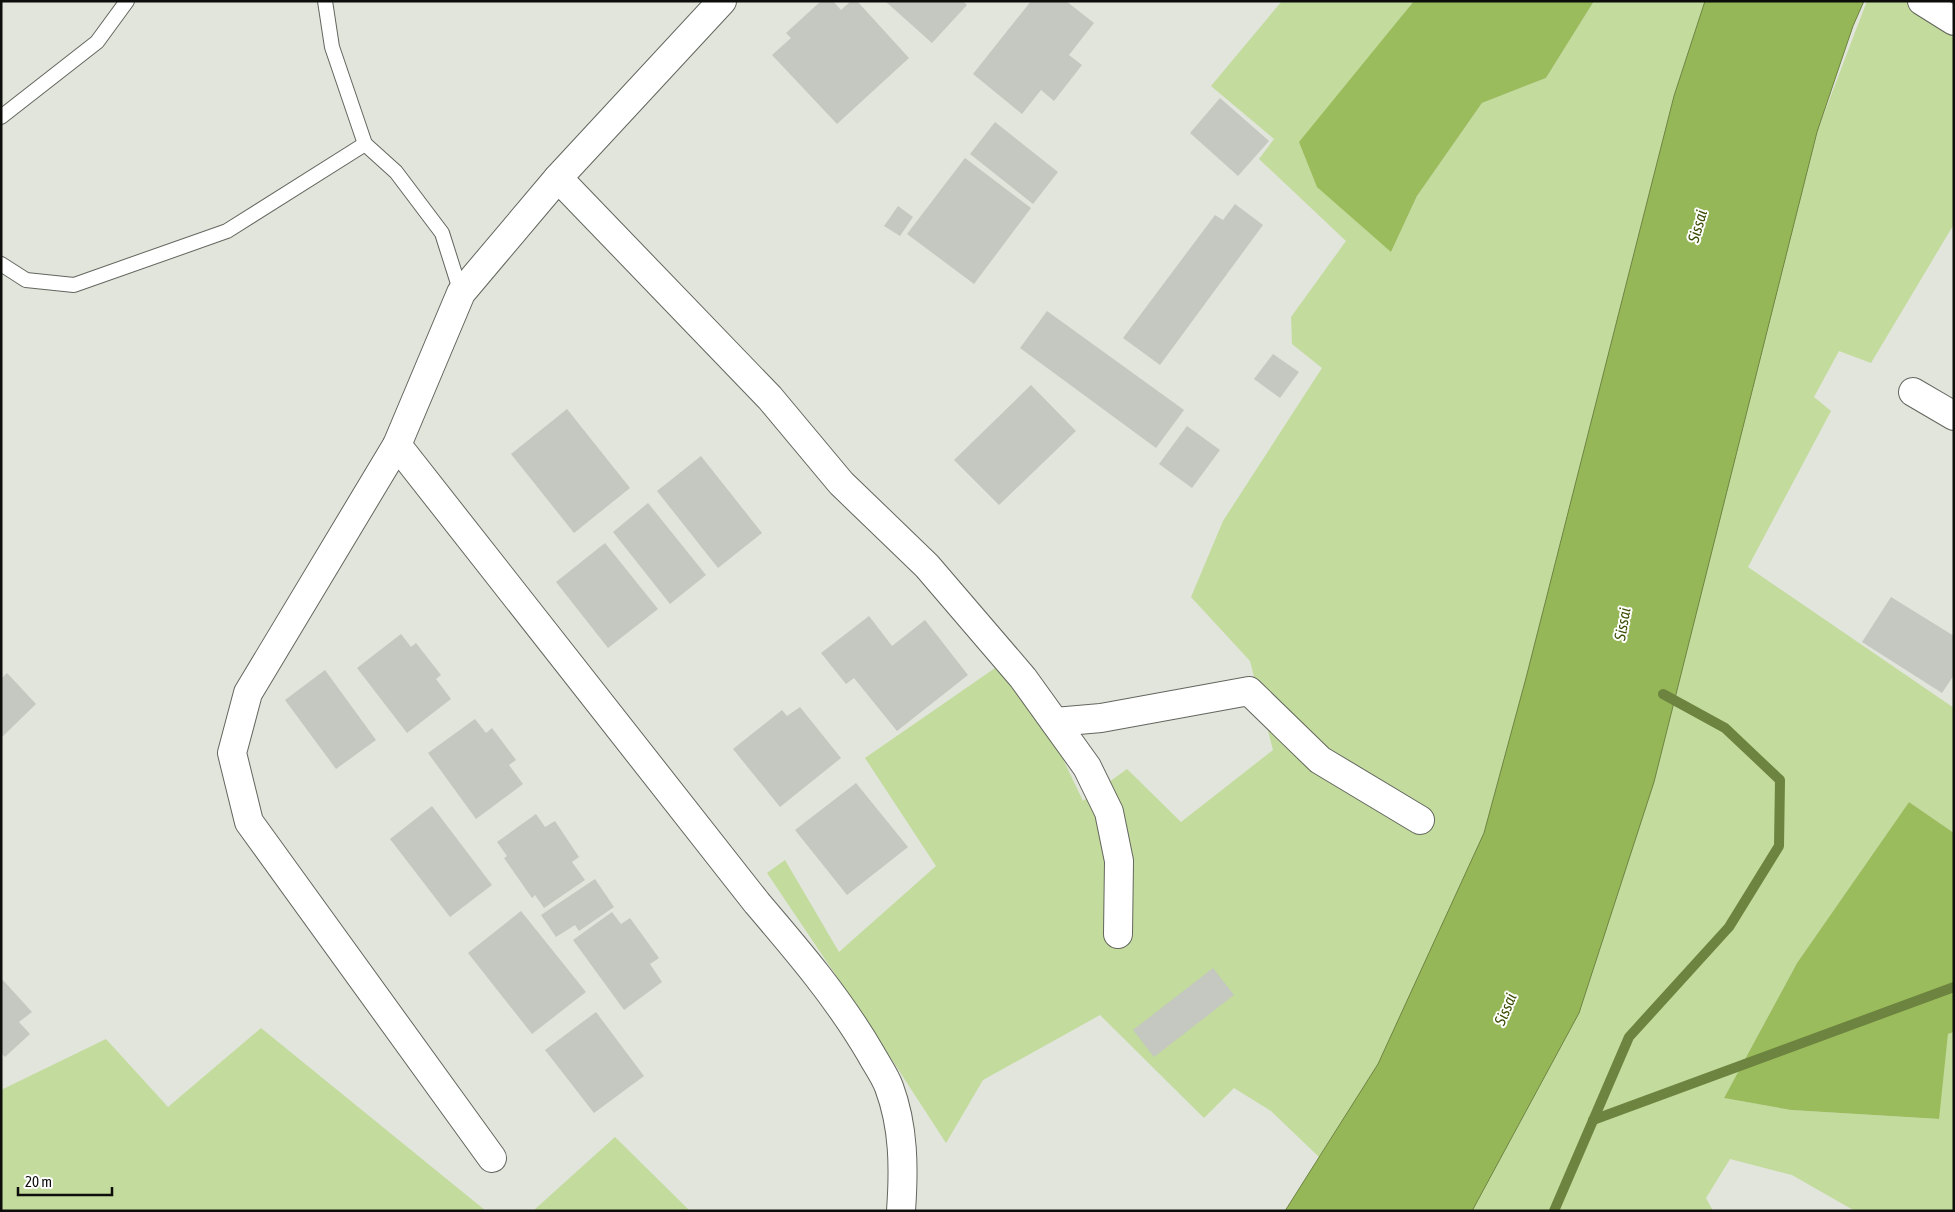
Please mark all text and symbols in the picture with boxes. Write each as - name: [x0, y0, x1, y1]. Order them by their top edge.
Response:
- water label: Sissai: [1684, 207, 1710, 245]
- water label: Sissai: [1610, 606, 1634, 643]
- water label: Sissai: [1490, 990, 1520, 1029]
- scale bar: [18, 1164, 111, 1196]
- text: 20 m: [25, 1173, 52, 1190]

